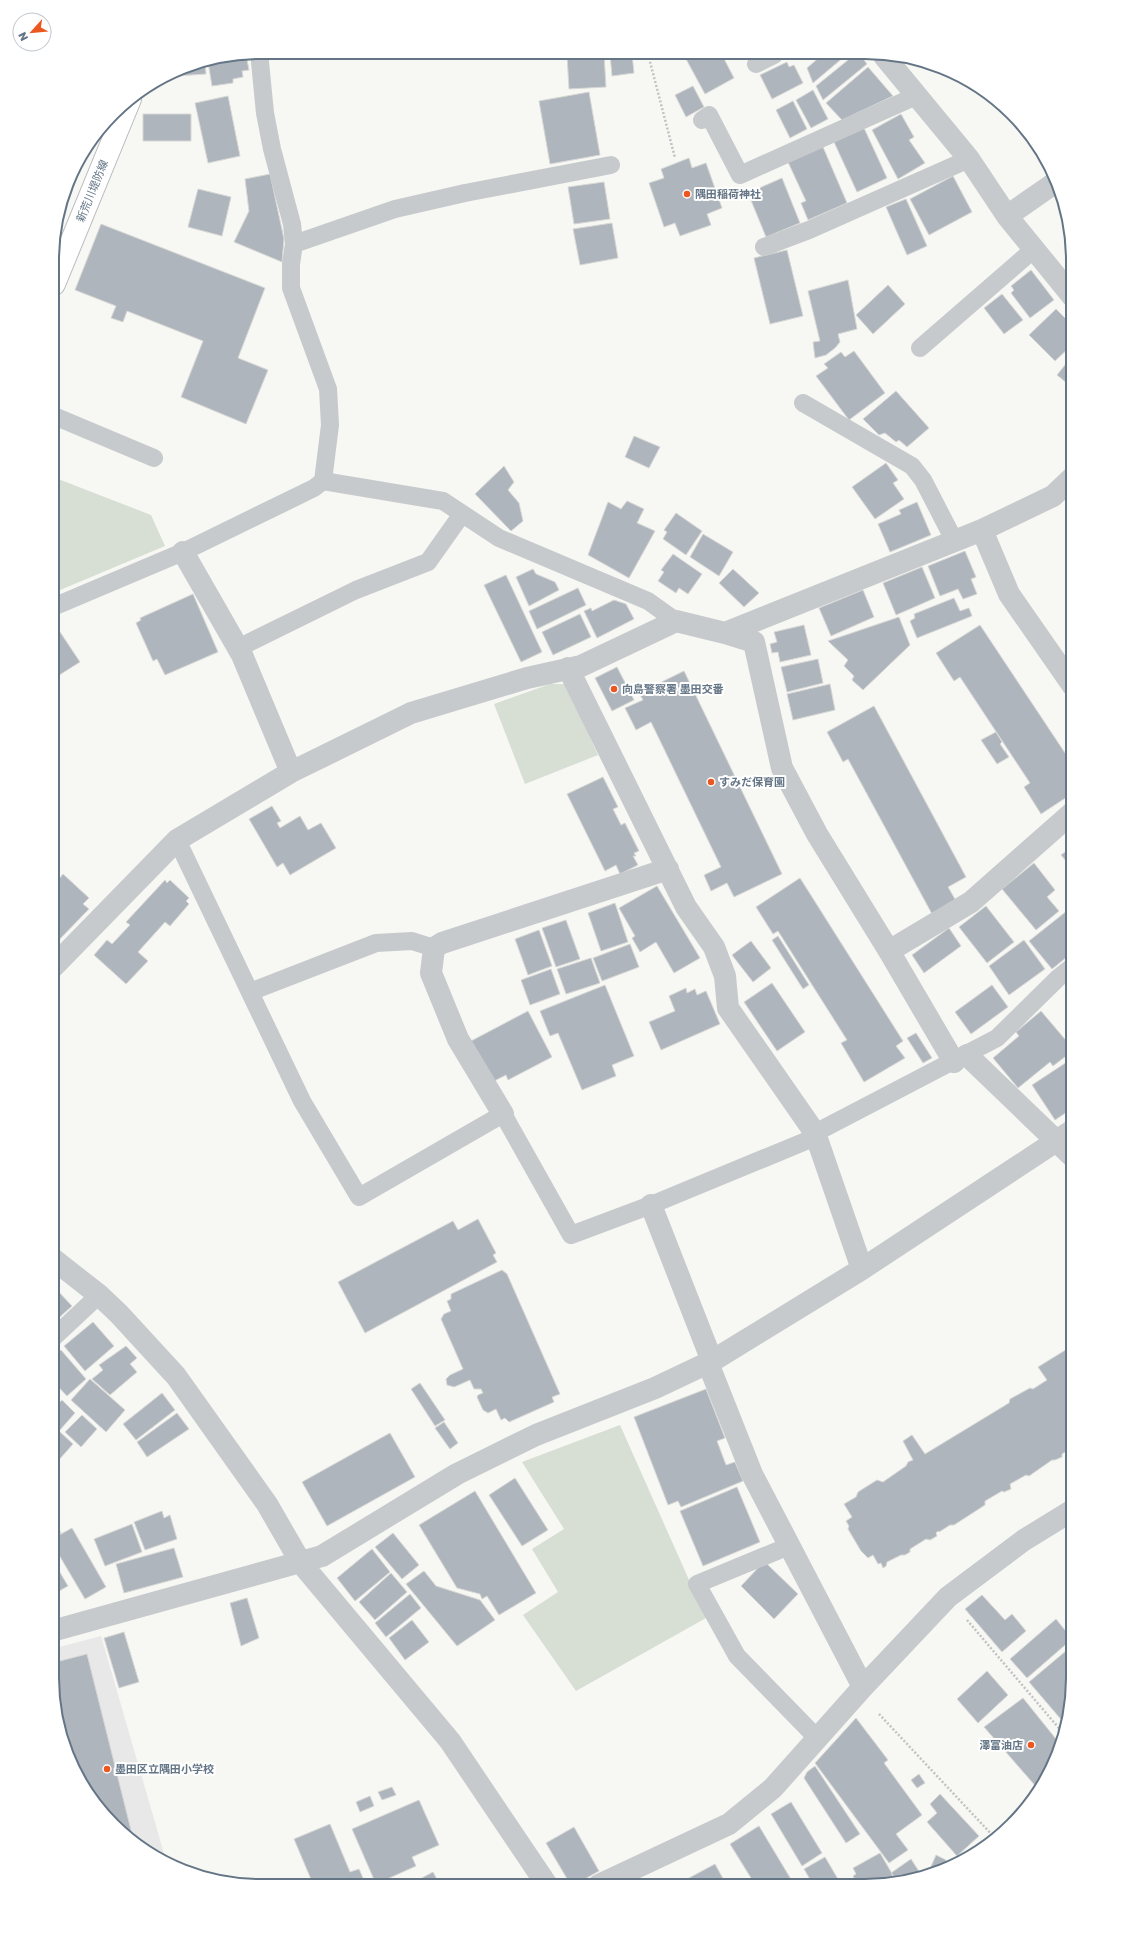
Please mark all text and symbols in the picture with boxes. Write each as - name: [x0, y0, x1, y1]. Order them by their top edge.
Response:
- north arrow: [12, 12, 52, 52]
- text: N: [15, 30, 30, 43]
- street label: 新荒川堤防線: [73, 158, 110, 224]
- place label: 隅田稲荷神社: [695, 187, 761, 200]
- marker: 隅田稲荷神社: [682, 189, 692, 199]
- place label: 向島警察署 墨田交番: [622, 682, 724, 695]
- marker: 向島警察署 墨田交番: [609, 684, 619, 694]
- place label: すみだ保育園: [719, 775, 785, 788]
- marker: すみだ保育園: [706, 777, 716, 787]
- place label: 澤富油店: [979, 1738, 1023, 1751]
- marker: 澤富油店: [1026, 1740, 1036, 1750]
- place label: 墨田区立隅田小学校: [115, 1762, 214, 1775]
- marker: 墨田区立隅田小学校: [102, 1764, 112, 1774]

